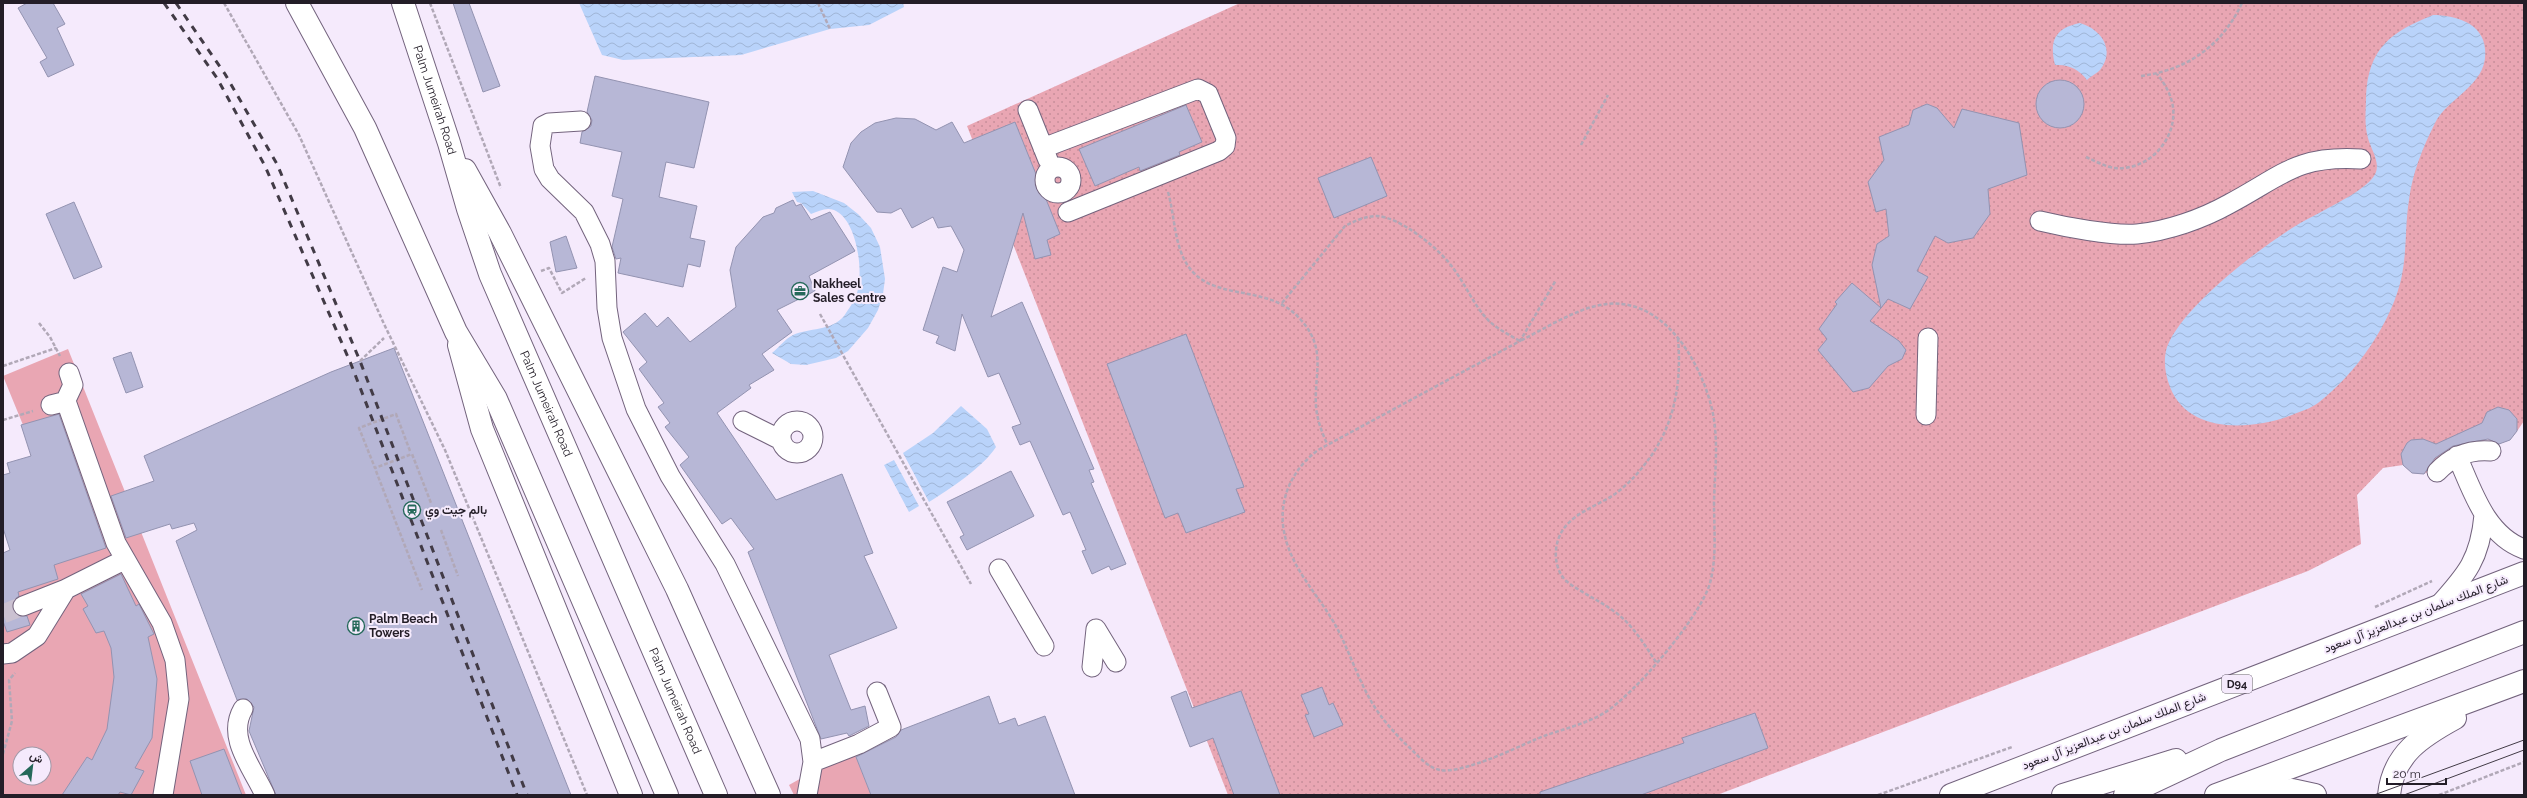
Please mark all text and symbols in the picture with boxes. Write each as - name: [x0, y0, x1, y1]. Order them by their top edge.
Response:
- street label: Palm Jumeirah Road: [410, 43, 459, 156]
- place label: Nakheel Sales Centre: [813, 277, 886, 305]
- office icon: Nakheel Sales Centre: [790, 281, 810, 301]
- street label: Palm Jumeirah Road: [517, 349, 575, 459]
- station icon: بالم جيت وي: [402, 500, 422, 520]
- place label: بالم جيت وي: [425, 503, 487, 520]
- street label: شارع الملك سلمان بن عبدالعزيز آل سعود: [2322, 572, 2511, 658]
- place label: Palm Beach Towers: [369, 612, 437, 640]
- building icon: Palm Beach Towers: [346, 616, 366, 636]
- street label: Palm Jumeirah Road: [646, 646, 704, 756]
- road number: D94: [2222, 675, 2252, 693]
- street label: شارع الملك سلمان بن عبدالعزيز آل سعود: [2020, 689, 2209, 775]
- north arrow: [12, 746, 52, 786]
- text: ش: [28, 749, 45, 766]
- scale bar: [2387, 760, 2446, 786]
- text: 20 m: [2393, 767, 2421, 781]

